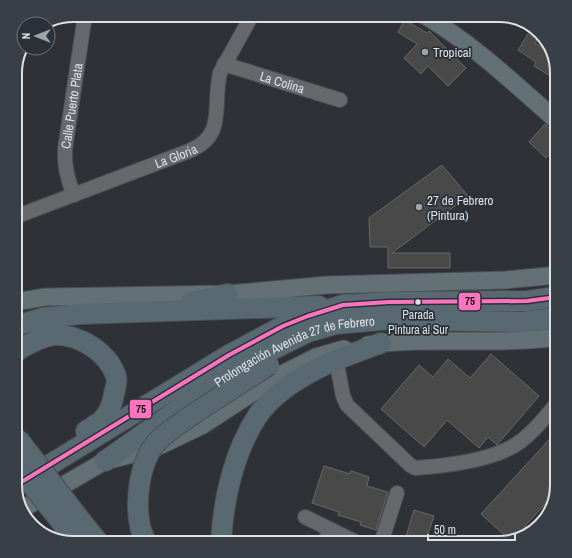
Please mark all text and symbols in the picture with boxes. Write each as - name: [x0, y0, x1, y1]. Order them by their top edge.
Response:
- north arrow: [16, 16, 56, 56]
- text: N: [19, 33, 33, 39]
- place label: Tropical: [433, 44, 471, 61]
- marker: Tropical: [420, 47, 430, 57]
- street label: Calle Puerto Plata: [57, 62, 86, 150]
- street label: La Colina: [258, 67, 307, 97]
- street label: La Gloria: [152, 140, 200, 172]
- place label: 27 de Febrero (Pintura): [427, 192, 494, 224]
- marker: 27 de Febrero (Pintura): [414, 202, 424, 212]
- line badge: 75: [458, 292, 481, 311]
- text: 75: [465, 294, 475, 308]
- marker: Parada Pintura al Sur: [413, 297, 423, 307]
- place label: Parada Pintura al Sur: [388, 307, 449, 338]
- street label: Prolongación Avenida 27 de Febrero: [211, 312, 375, 390]
- line badge: 75: [129, 399, 152, 419]
- text: 75: [136, 402, 146, 416]
- scale bar: [428, 516, 515, 542]
- text: 50 m: [434, 522, 456, 538]

